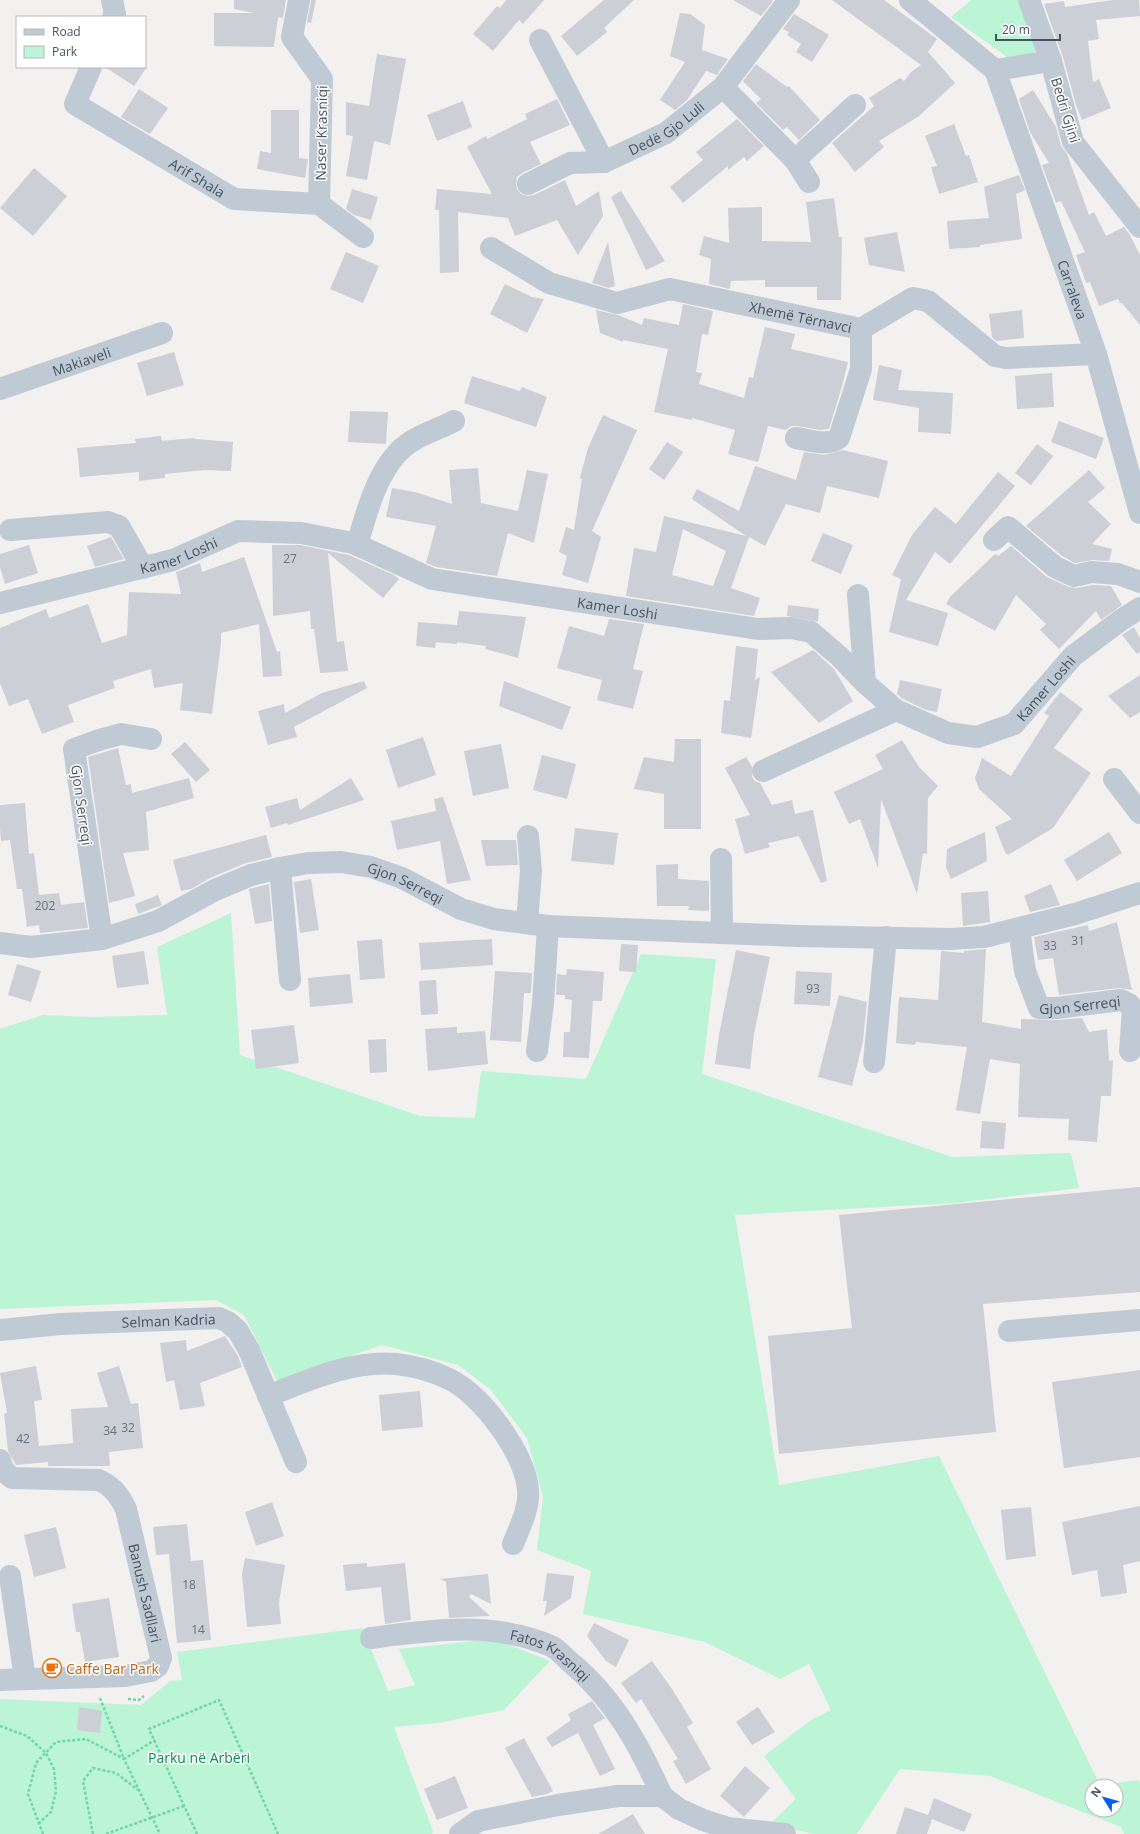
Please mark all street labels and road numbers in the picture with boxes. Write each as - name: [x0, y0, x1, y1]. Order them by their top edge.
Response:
- street label: Bedri Gjini: [1047, 75, 1085, 145]
- street label: Naser Krasniqi: [311, 85, 331, 181]
- street label: Dedë Gjo Luli: [625, 97, 708, 159]
- street label: Arif Shala: [166, 153, 229, 201]
- street label: Carraleva: [1054, 257, 1092, 322]
- street label: Xhemë Tërnavci: [748, 296, 854, 336]
- street label: Makiaveli: [49, 342, 113, 380]
- street label: Kamer Loshi: [138, 532, 220, 577]
- street label: Kamer Loshi: [576, 592, 659, 623]
- street label: Kamer Loshi: [1012, 651, 1079, 725]
- street label: Gjon Serreqi: [67, 763, 97, 847]
- street label: Gjon Serreqi: [365, 857, 447, 908]
- street label: Gjon Serreqi: [1039, 991, 1121, 1018]
- street label: Selman Kadria: [121, 1309, 216, 1331]
- street label: Banush Sadllari: [125, 1541, 166, 1644]
- street label: Fatos Krasniqi: [508, 1624, 595, 1685]

